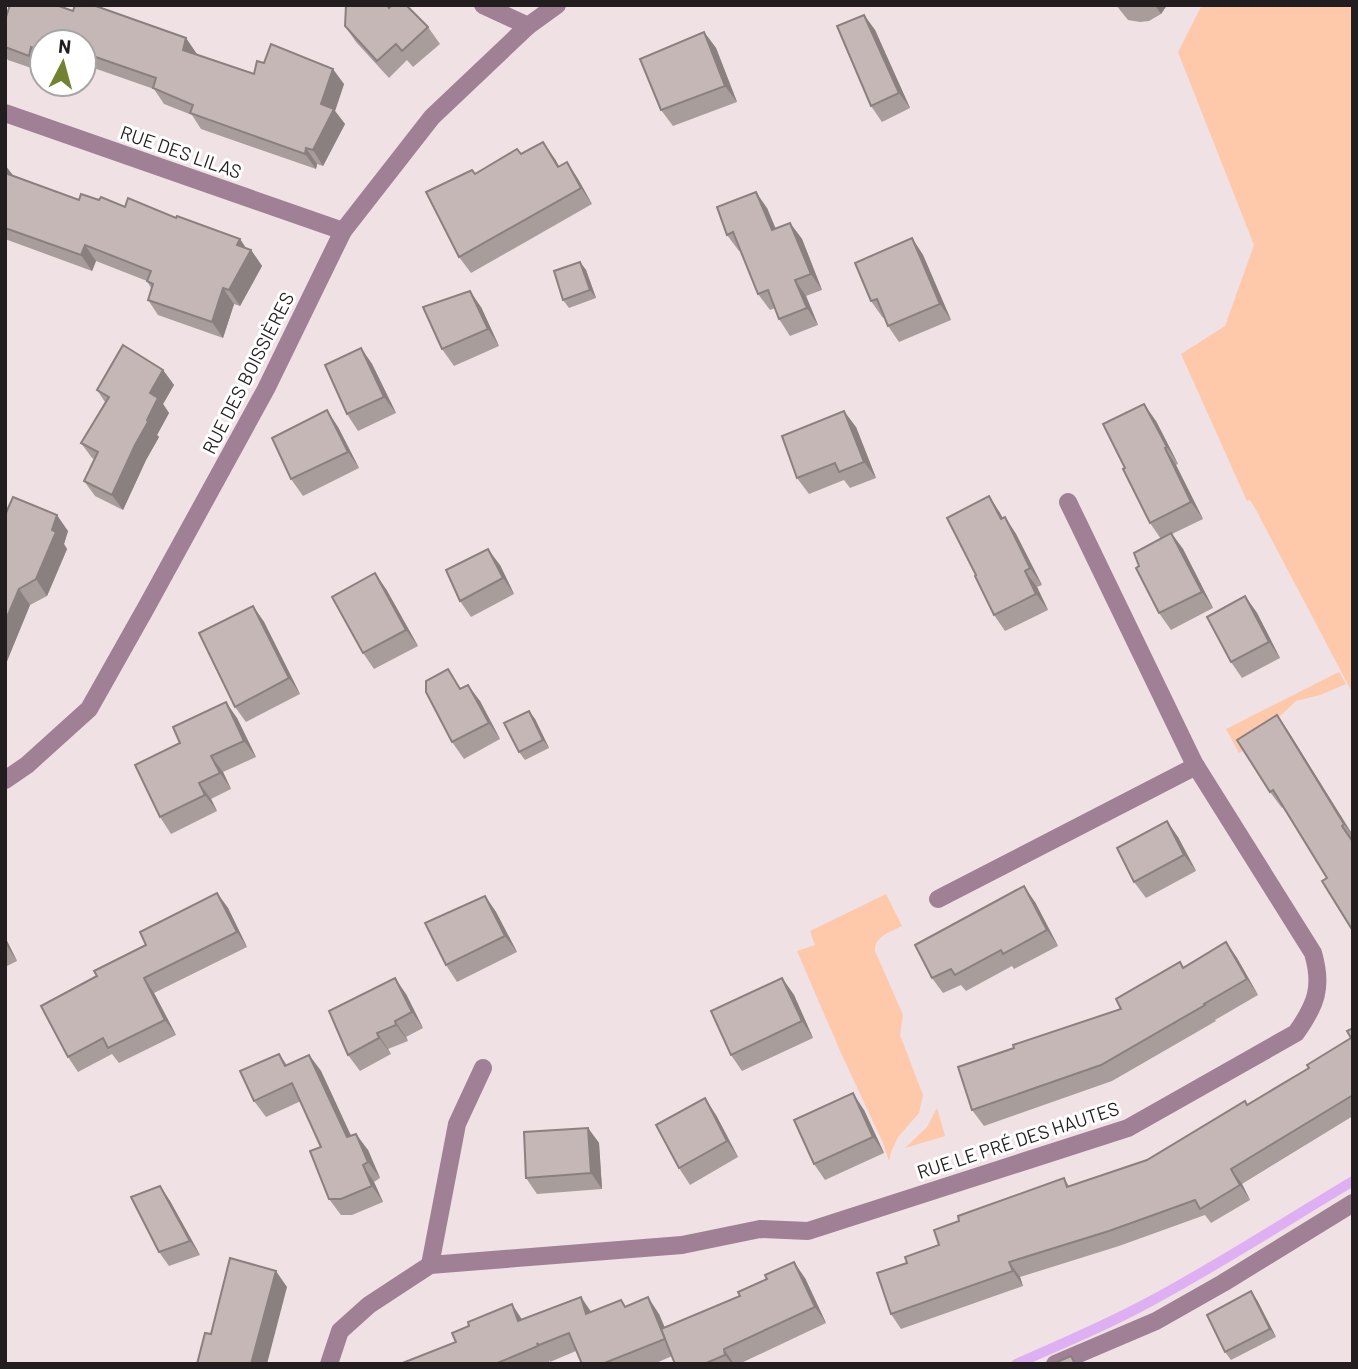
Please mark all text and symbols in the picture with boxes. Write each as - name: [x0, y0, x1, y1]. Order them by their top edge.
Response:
- north arrow: [28, 28, 98, 98]
- text: N: [57, 33, 72, 58]
- street label: RUE DES LILAS: [118, 120, 245, 183]
- street label: RUE DES BOISSIÈRES: [197, 288, 298, 458]
- street label: RUE LE PRÉ DES HAUTES: [914, 1096, 1122, 1183]

